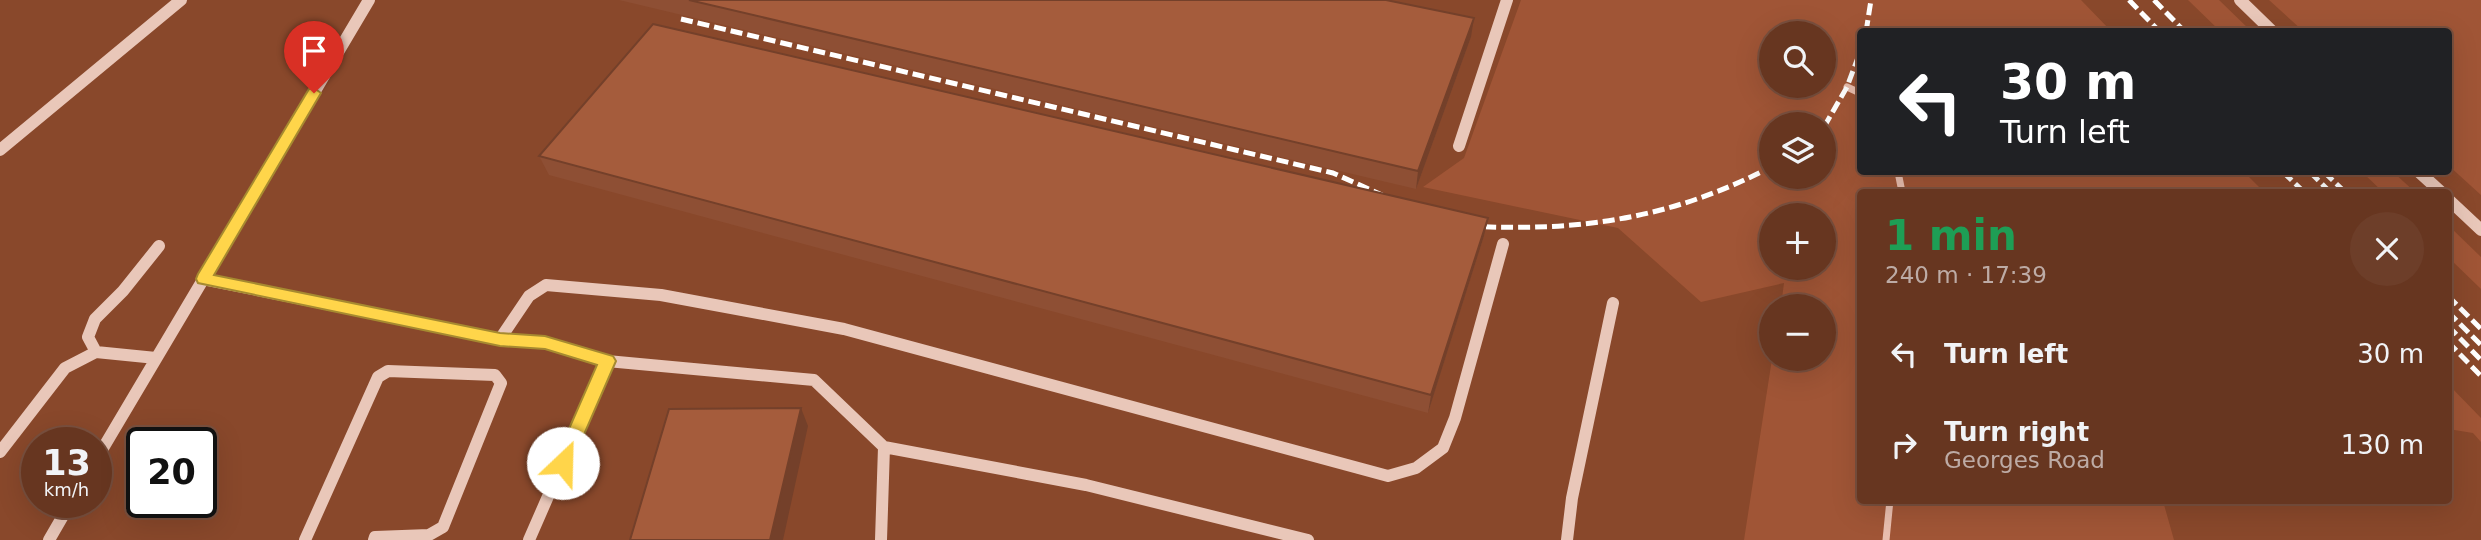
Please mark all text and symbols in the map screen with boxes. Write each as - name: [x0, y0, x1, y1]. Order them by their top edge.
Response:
- pin: [284, 21, 344, 93]
- map controls: [1759, 21, 1836, 371]
- button: search: [1759, 21, 1836, 98]
- icon: arrive: [295, 32, 333, 70]
- text: 30 m: [2000, 54, 2136, 111]
- icon: left: [1885, 56, 1976, 147]
- button: layers: [1759, 112, 1836, 189]
- text: Turn left: [2000, 113, 2130, 151]
- button: +: [1759, 203, 1836, 280]
- text: 1 min: [1885, 211, 2017, 260]
- button: close: [2350, 212, 2424, 286]
- text: 240 m · 17:39: [1885, 262, 2047, 288]
- button: −: [1759, 294, 1836, 371]
- icon: left: [1885, 335, 1923, 373]
- text: Turn left: [1944, 339, 2068, 369]
- text: 30 m: [2357, 339, 2424, 369]
- text: Turn right: [1944, 417, 2089, 447]
- position arrow: [526, 426, 600, 500]
- icon: right: [1885, 426, 1923, 464]
- speed limit sign: 20: [126, 427, 217, 518]
- text: 130 m: [2341, 430, 2424, 460]
- text: 13: [42, 443, 91, 483]
- text: Georges Road: [1944, 447, 2105, 473]
- text: km/h: [44, 479, 89, 500]

